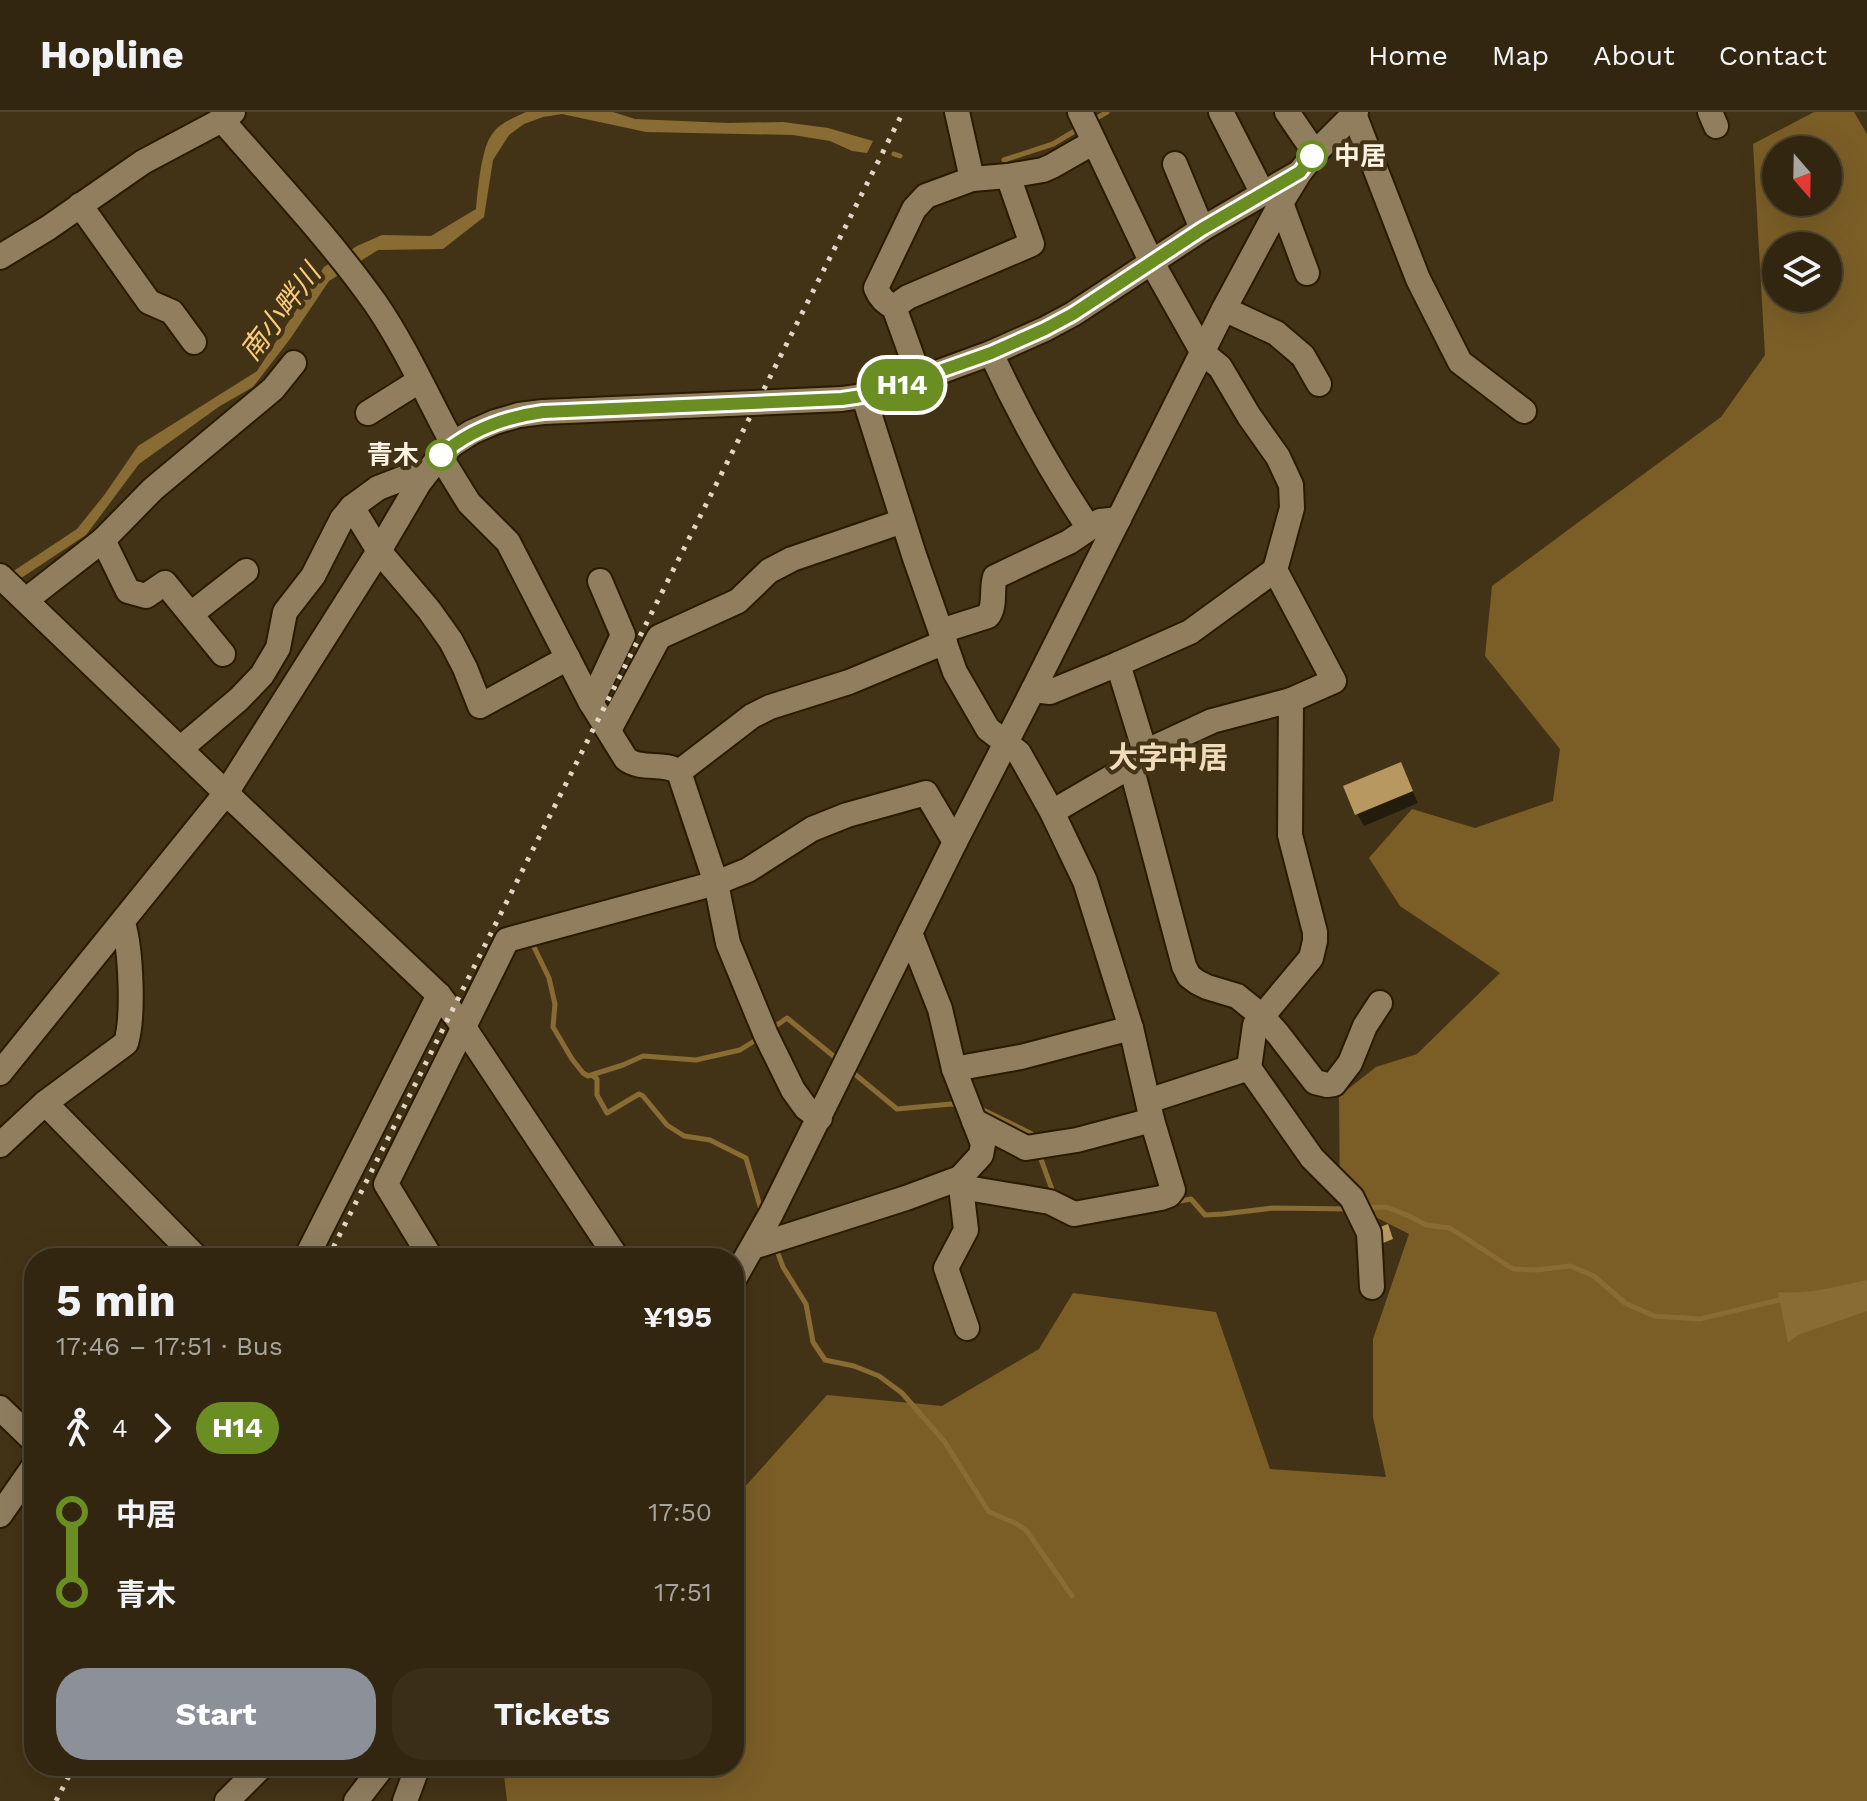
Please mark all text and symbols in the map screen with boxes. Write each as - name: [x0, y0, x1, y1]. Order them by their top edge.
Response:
- text: Hopline: [40, 33, 184, 77]
- text: Home: [1368, 39, 1448, 72]
- text: Map: [1492, 39, 1549, 72]
- text: About: [1593, 39, 1675, 72]
- text: Contact: [1719, 39, 1827, 72]
- north arrow: [1762, 136, 1842, 216]
- map controls: [1762, 136, 1842, 312]
- marker: 中居: [1297, 141, 1327, 171]
- place label: 中居: [1334, 141, 1386, 171]
- button: layers: [1762, 232, 1842, 312]
- water label: 南小畔川: [234, 255, 329, 367]
- line badge: H14: [856, 359, 948, 411]
- text: H14: [877, 368, 927, 401]
- place label: 青木: [367, 440, 419, 470]
- marker: 青木: [426, 440, 456, 470]
- district label: 大字中居: [1108, 740, 1228, 775]
- text: 5 min: [56, 1275, 176, 1327]
- text: ¥195: [643, 1299, 712, 1334]
- text: 17:46 – 17:51 · Bus: [56, 1331, 283, 1361]
- icon: walk: [56, 1406, 100, 1450]
- icon: forward: [140, 1406, 184, 1450]
- text: H14: [212, 1411, 263, 1444]
- text: 4: [112, 1413, 128, 1443]
- text: 中居: [116, 1497, 176, 1532]
- text: 17:50: [648, 1497, 712, 1527]
- text: 青木: [116, 1577, 176, 1612]
- text: 17:51: [654, 1577, 712, 1607]
- button: Start: [56, 1668, 376, 1760]
- button: Tickets: [392, 1668, 712, 1760]

